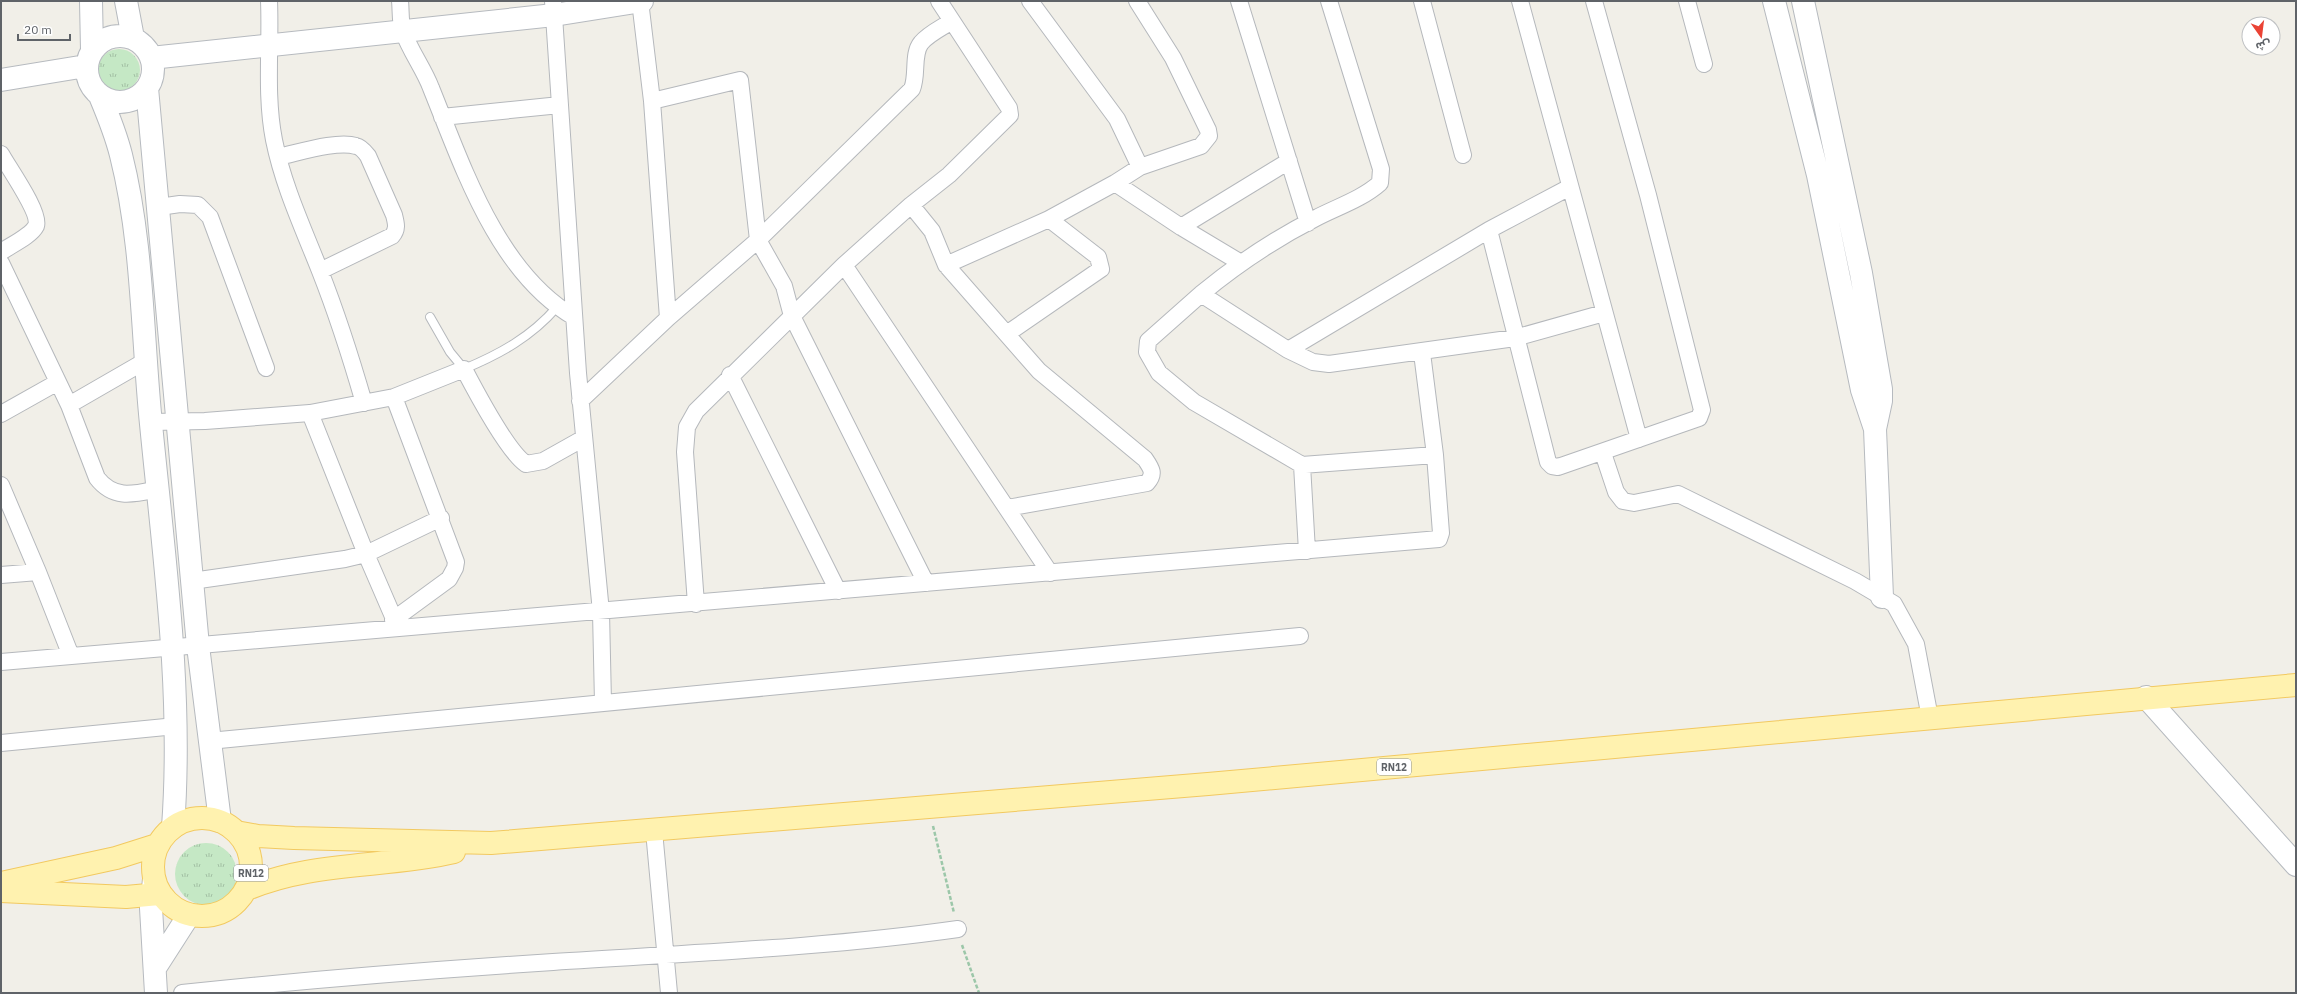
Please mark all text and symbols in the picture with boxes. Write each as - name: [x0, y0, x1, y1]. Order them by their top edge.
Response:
- scale bar: [18, 16, 70, 42]
- north arrow: [2241, 16, 2281, 56]
- text: 20 m: [24, 22, 52, 37]
- text: ش: [2254, 37, 2272, 54]
- road number: RN12: [1377, 759, 1411, 775]
- road number: RN12: [234, 865, 268, 881]

